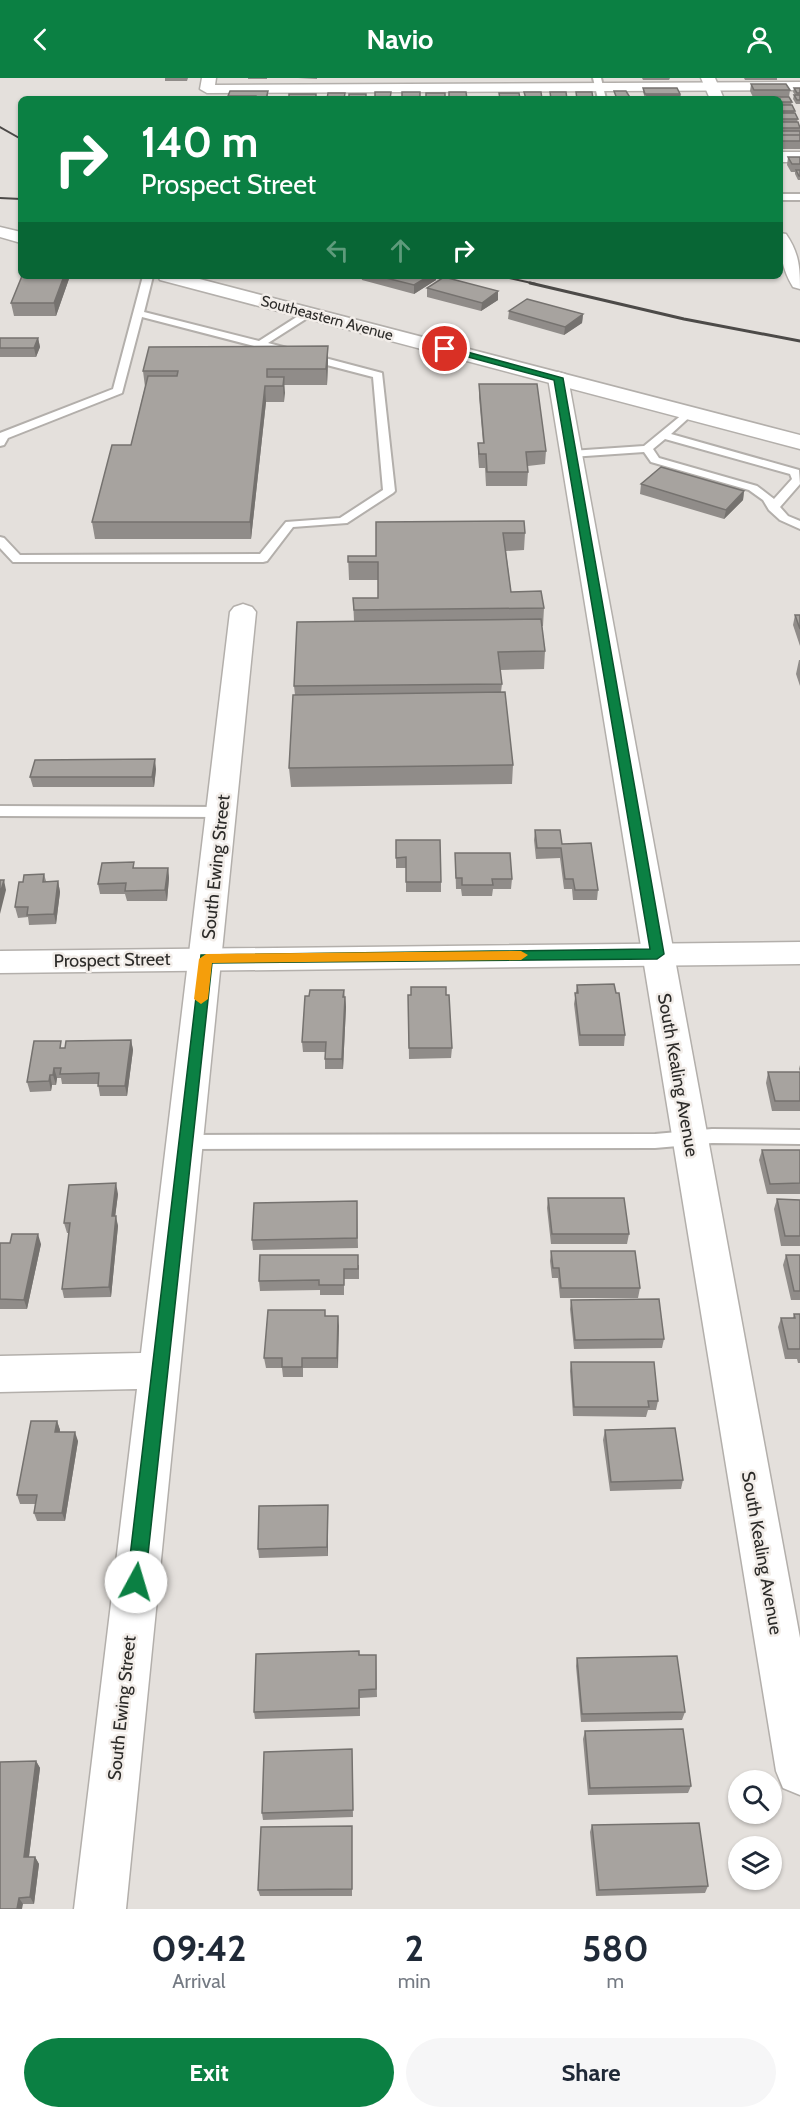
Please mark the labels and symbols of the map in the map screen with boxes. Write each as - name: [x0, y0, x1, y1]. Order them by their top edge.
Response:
- street label: Southeastern Avenue: [259, 292, 395, 344]
- pin: [419, 323, 470, 374]
- street label: South Ewing Street: [197, 793, 235, 941]
- street label: Prospect Street: [53, 948, 171, 972]
- street label: South Kealing Avenue: [653, 992, 703, 1158]
- street label: South Kealing Avenue: [737, 1470, 787, 1636]
- position arrow: [104, 1550, 168, 1614]
- street label: South Ewing Street: [103, 1634, 141, 1782]

